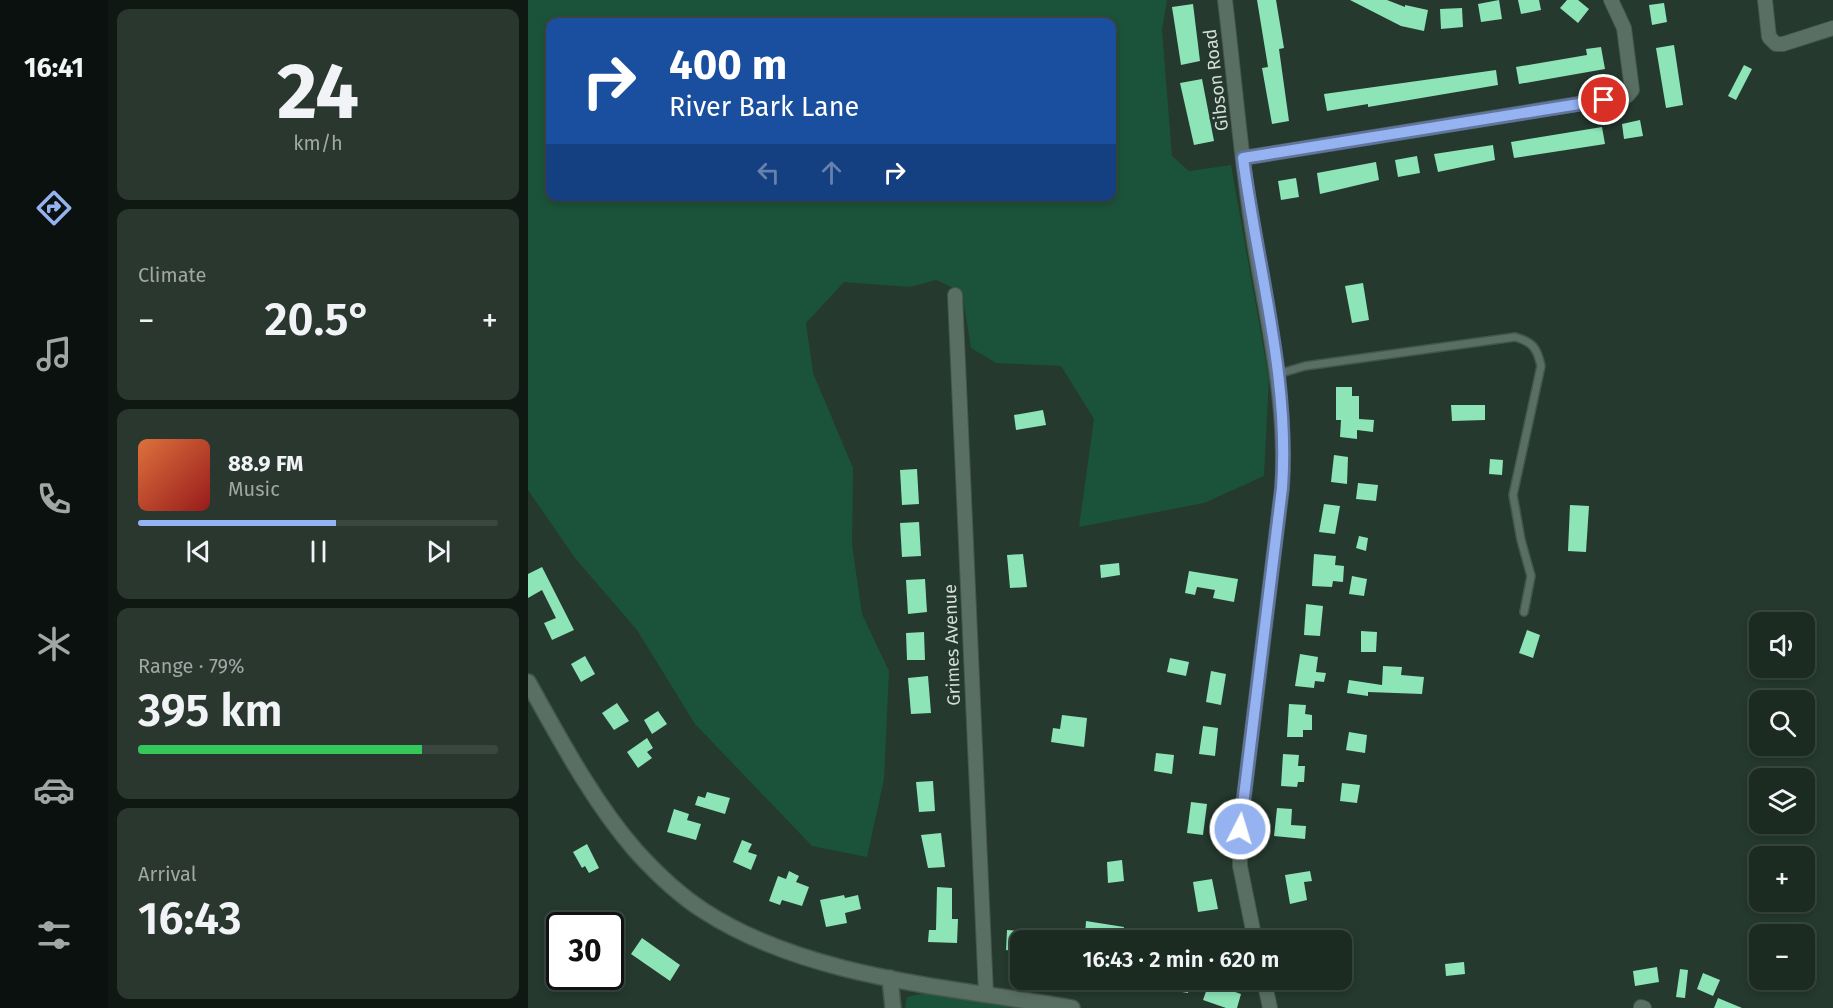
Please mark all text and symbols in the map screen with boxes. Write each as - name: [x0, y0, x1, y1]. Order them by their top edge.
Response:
- street label: Gibson Road: [1199, 28, 1233, 132]
- text: 400 m: [669, 40, 787, 90]
- icon: right: [570, 42, 648, 120]
- text: 24: [277, 45, 359, 139]
- text: 16:41: [24, 52, 84, 84]
- pin: [1578, 74, 1629, 125]
- icon: arrive: [1587, 83, 1620, 116]
- text: River Bark Lane: [669, 91, 859, 123]
- text: km/h: [293, 131, 343, 155]
- icon: left: [752, 156, 785, 189]
- icon: ahead: [815, 156, 848, 189]
- icon: right: [878, 156, 911, 189]
- icon: directions: [33, 187, 75, 229]
- text: Climate: [138, 263, 206, 287]
- text: 20.5°: [264, 293, 372, 347]
- text: −: [138, 301, 155, 341]
- text: +: [482, 301, 498, 341]
- icon: music: [33, 333, 75, 375]
- text: 88.9 FM: [228, 450, 303, 477]
- text: Music: [228, 477, 280, 501]
- icon: phone: [33, 478, 75, 520]
- icon: previous: [182, 535, 215, 568]
- icon: pause: [302, 535, 335, 568]
- icon: next: [422, 535, 455, 568]
- street label: Grimes Avenue: [939, 584, 965, 706]
- map controls: [1749, 612, 1815, 990]
- button: sound: [1749, 612, 1815, 678]
- icon: climate: [33, 623, 75, 665]
- text: Range · 79%: [138, 654, 244, 678]
- text: 395 km: [138, 684, 283, 738]
- button: search: [1749, 690, 1815, 756]
- button: layers: [1749, 768, 1815, 834]
- icon: car: [33, 769, 75, 811]
- position arrow: [1208, 797, 1272, 861]
- button: +: [1749, 846, 1815, 912]
- text: Arrival: [138, 862, 197, 886]
- text: 16:43: [138, 892, 242, 946]
- speed limit sign: 30: [546, 912, 624, 990]
- icon: filters: [33, 914, 75, 956]
- button: −: [1749, 924, 1815, 990]
- text: 16:43 · 2 min · 620 m: [1083, 946, 1279, 973]

